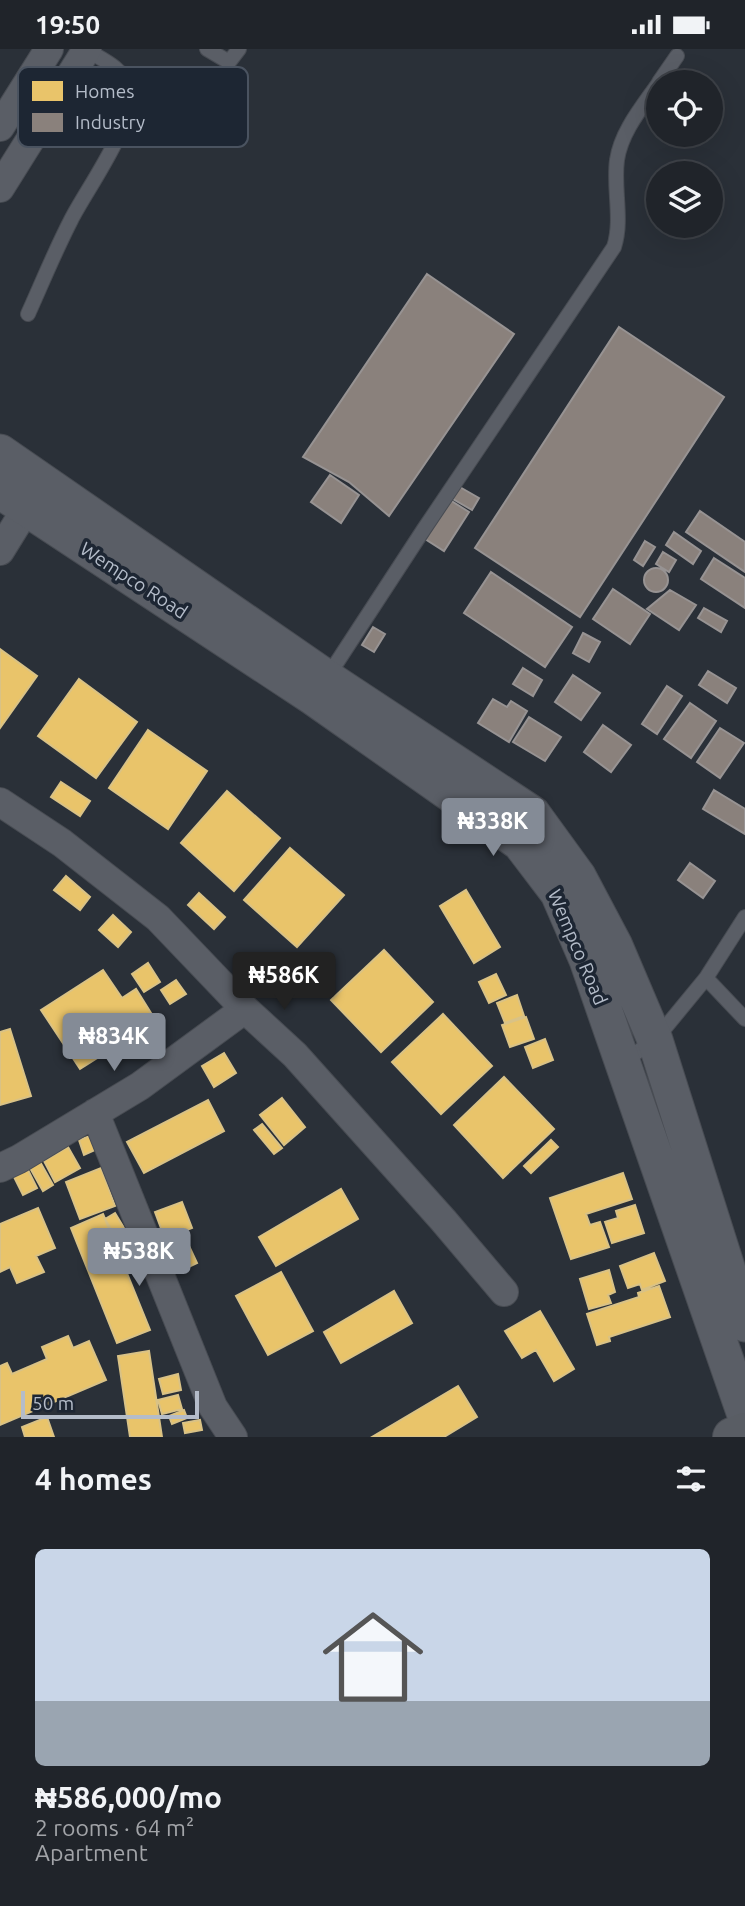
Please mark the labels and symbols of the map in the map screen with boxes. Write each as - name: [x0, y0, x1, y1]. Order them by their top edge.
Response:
- legend: [18, 67, 248, 147]
- text: Homes: [75, 80, 135, 102]
- text: Industry: [75, 111, 145, 133]
- street label: Wempco Road: [76, 537, 192, 623]
- pin: ₦338K: [444, 799, 542, 858]
- street label: Wempco Road: [544, 886, 612, 1008]
- pin: ₦586K: [235, 953, 333, 1012]
- pin: ₦834K: [65, 1013, 163, 1073]
- pin: ₦538K: [90, 1229, 188, 1288]
- scale bar: [21, 1388, 200, 1420]

